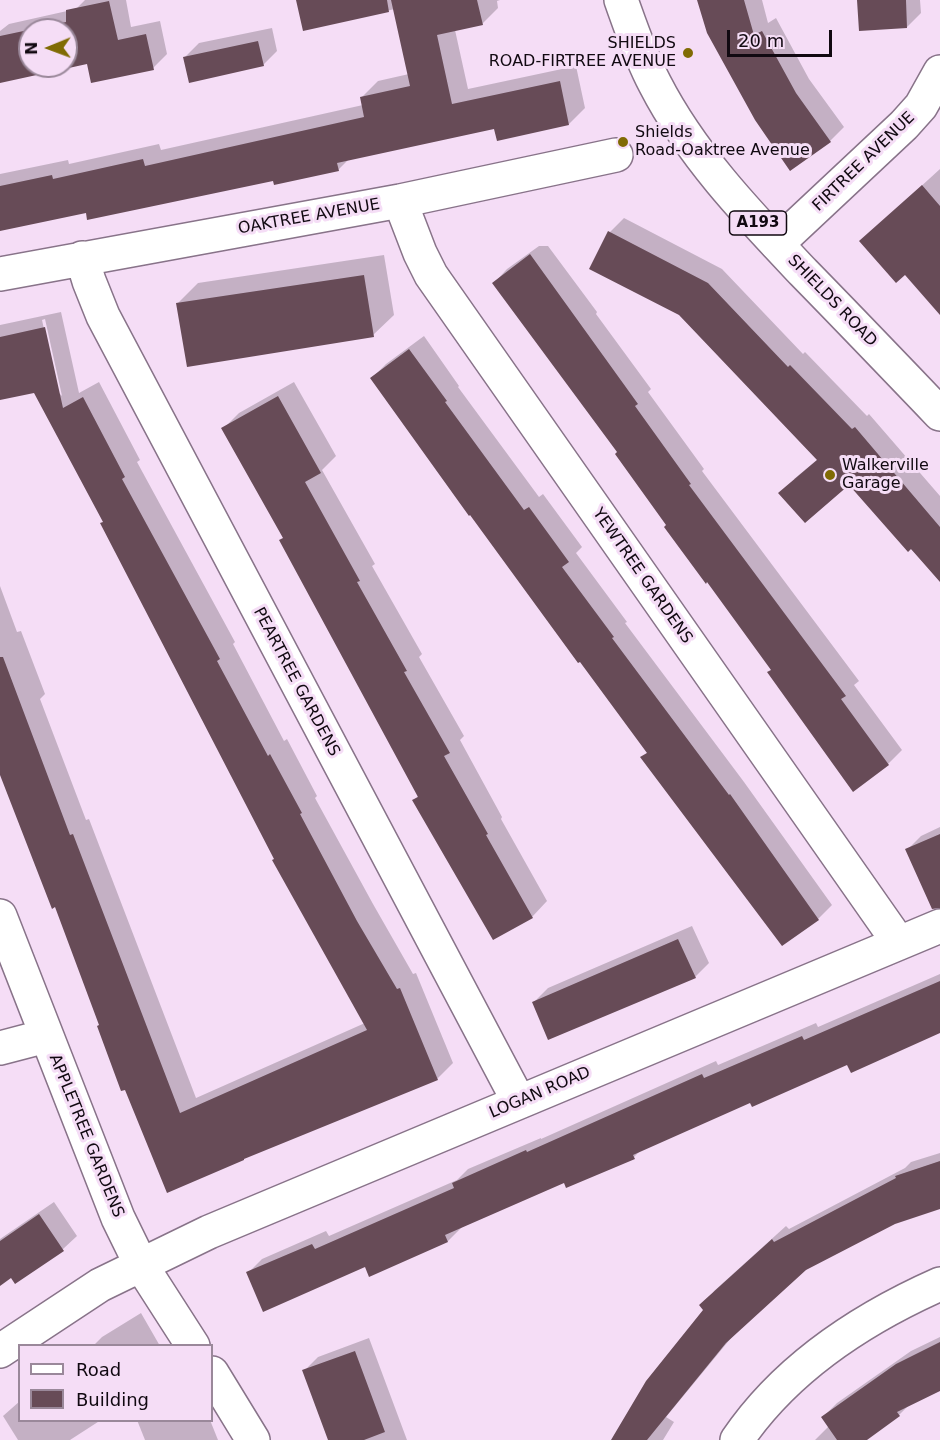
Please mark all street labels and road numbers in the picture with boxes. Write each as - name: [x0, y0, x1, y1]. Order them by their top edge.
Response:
- street label: FIRTREE AVENUE: [809, 108, 919, 216]
- street label: OAKTREE AVENUE: [237, 195, 381, 239]
- road number: A193: [730, 211, 786, 235]
- street label: SHIELDS ROAD: [783, 251, 881, 351]
- street label: YEWTREE GARDENS: [588, 505, 696, 647]
- street label: PEARTREE GARDENS: [249, 604, 343, 760]
- street label: APPLETREE GARDENS: [44, 1052, 128, 1220]
- street label: LOGAN ROAD: [487, 1063, 593, 1123]

